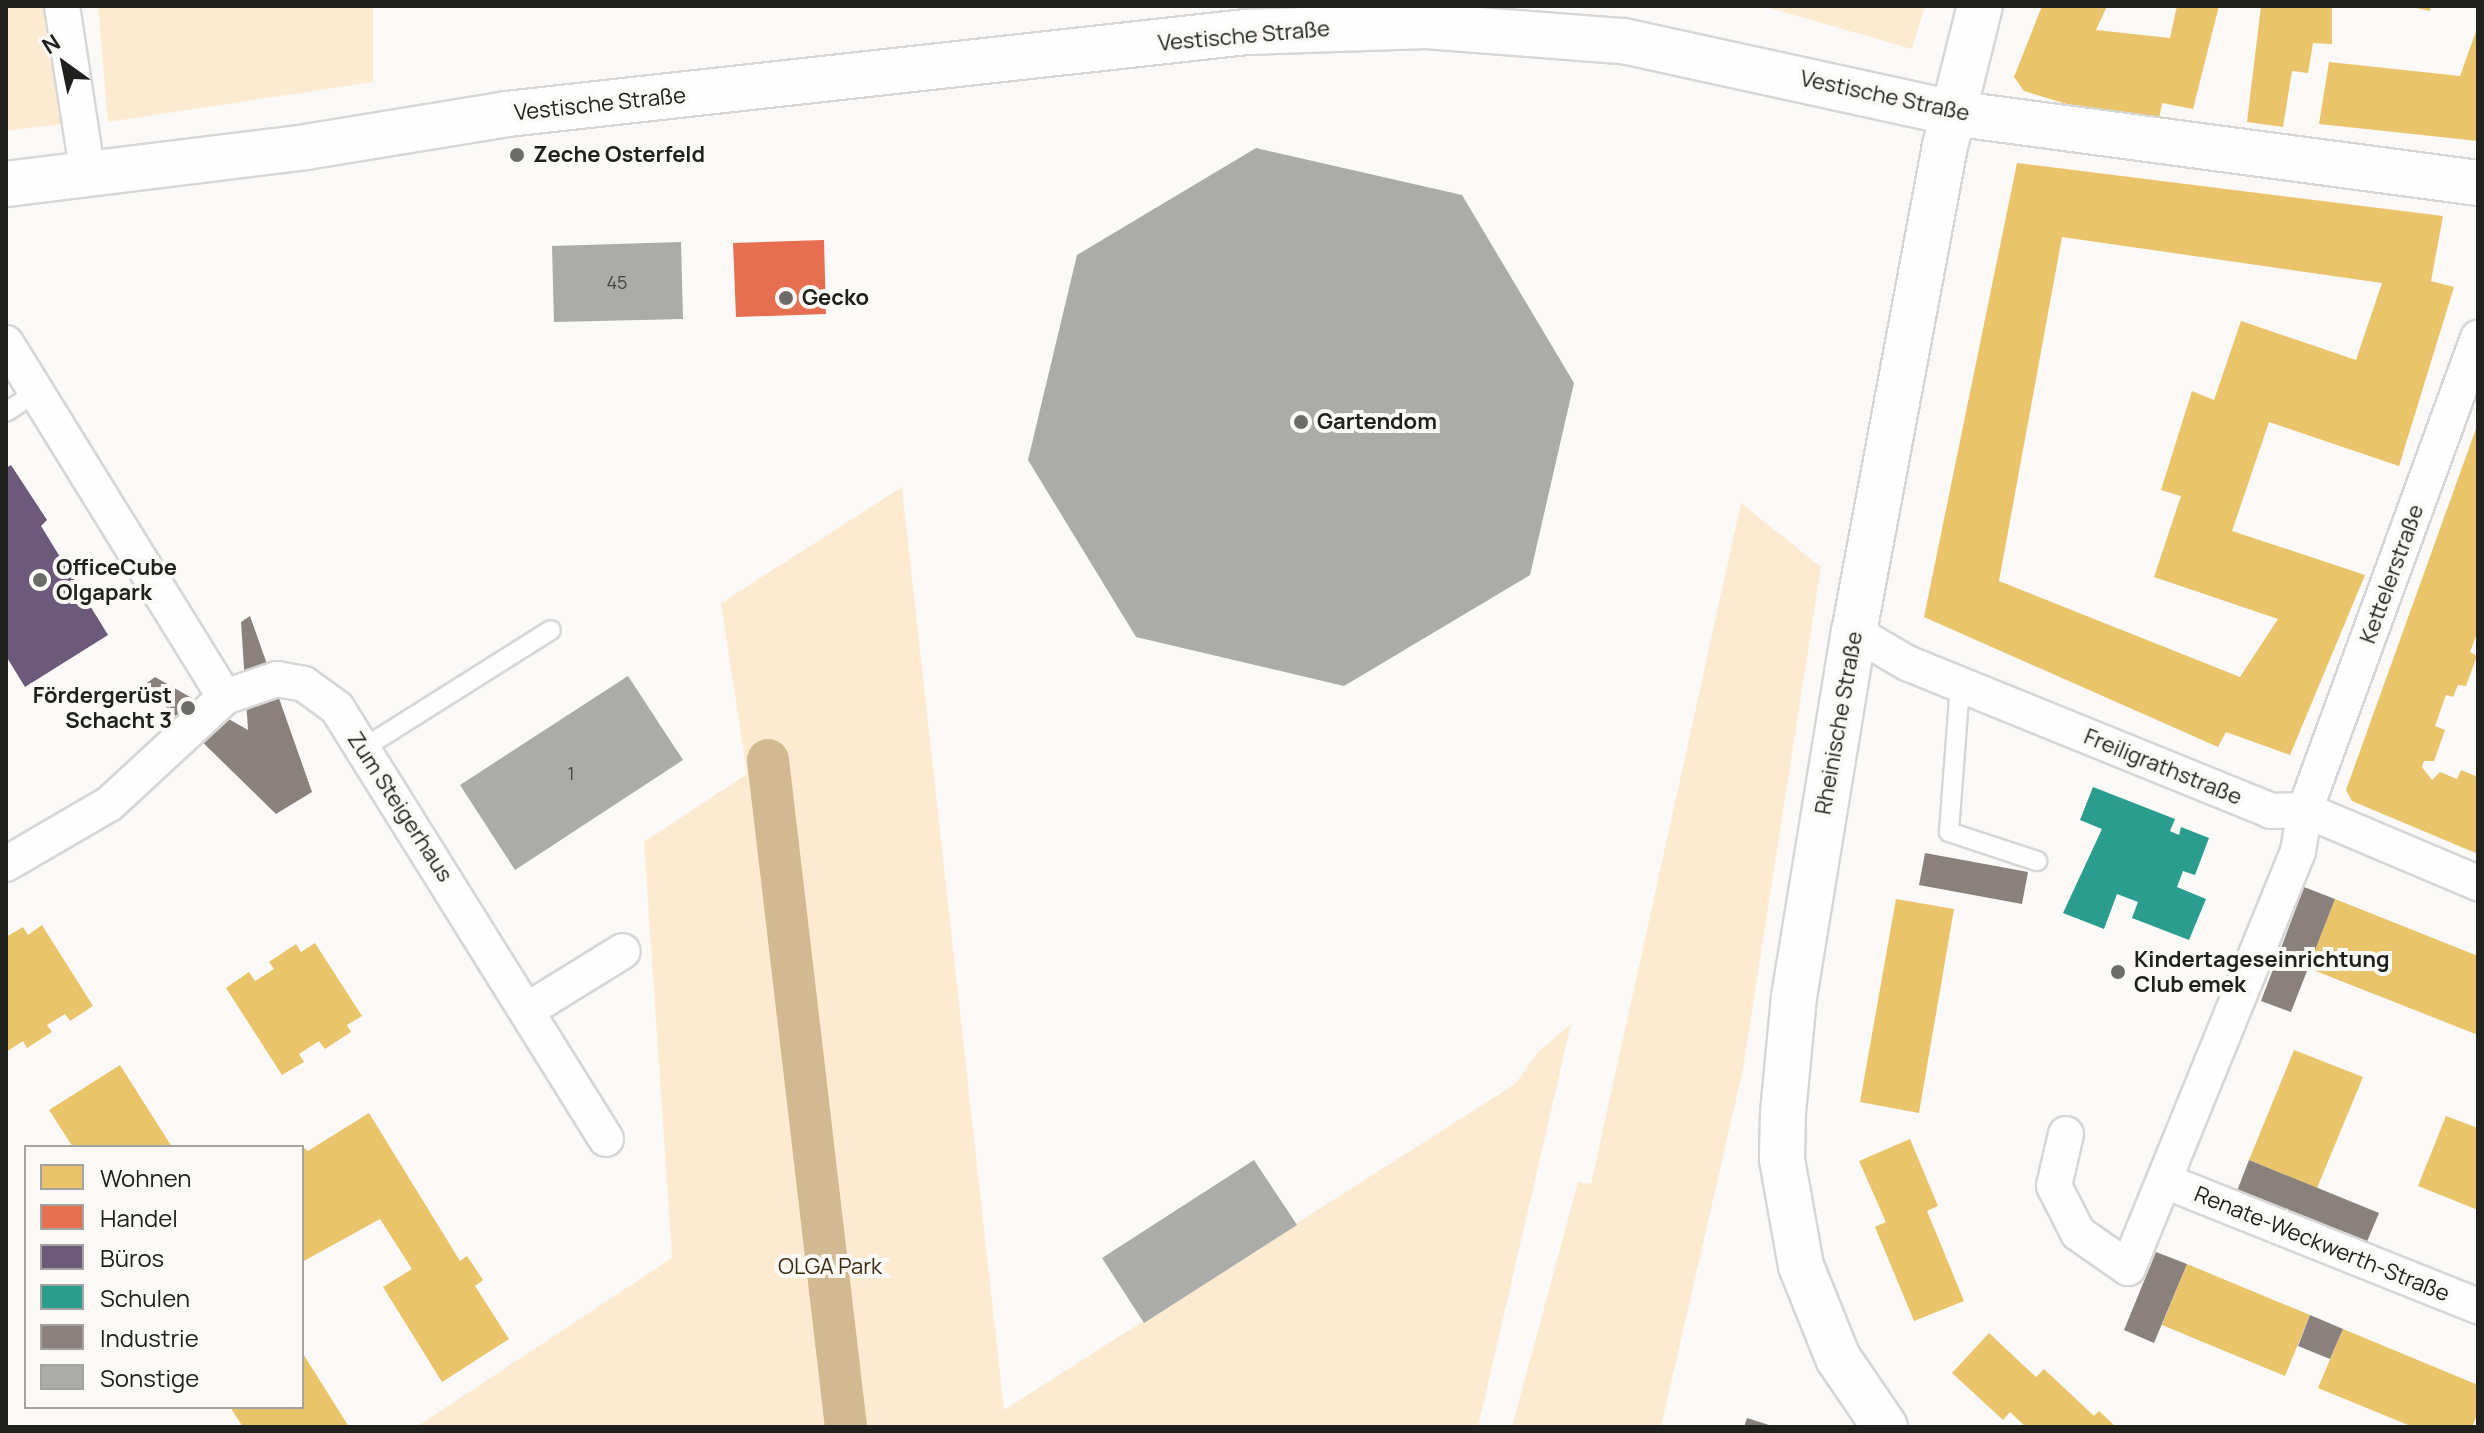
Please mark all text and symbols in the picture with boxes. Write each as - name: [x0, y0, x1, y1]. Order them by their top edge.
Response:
- street label: Vestische Straße: [1157, 15, 1331, 57]
- north arrow: [24, 24, 104, 104]
- text: N: [36, 27, 66, 61]
- street label: Vestische Straße: [1798, 65, 1972, 127]
- street label: Vestische Straße: [513, 82, 687, 126]
- place label: Zeche Osterfeld: [533, 142, 705, 168]
- marker: Zeche Osterfeld: [508, 146, 526, 164]
- house number: 45: [606, 271, 628, 293]
- place label: Gecko: [802, 285, 869, 311]
- marker: Gecko: [777, 289, 795, 307]
- place label: Gartendom: [1317, 409, 1437, 435]
- marker: Gartendom: [1292, 413, 1310, 431]
- street label: Kettelerstraße: [2355, 501, 2429, 647]
- place label: OfficeCube Olgapark: [56, 554, 177, 606]
- marker: OfficeCube Olgapark: [31, 571, 49, 589]
- street label: Rheinische Straße: [1810, 629, 1868, 817]
- place label: Fördergerüst Schacht 3: [33, 682, 172, 734]
- marker: Fördergerüst Schacht 3: [179, 699, 197, 717]
- street label: Freiligrathstraße: [2080, 723, 2246, 811]
- street label: Zum Steigerhaus: [342, 727, 458, 887]
- house number: 1: [567, 762, 575, 784]
- place label: Kindertageseinrichtung Club emek: [2134, 946, 2390, 998]
- marker: Kindertageseinrichtung Club emek: [2109, 963, 2127, 981]
- legend: [24, 1145, 304, 1409]
- text: Wohnen: [100, 1161, 192, 1194]
- street label: Renate-Weckwerth-Straße: [2191, 1181, 2453, 1307]
- text: Handel: [100, 1201, 178, 1234]
- text: Büros: [100, 1241, 164, 1274]
- park label: OLGA Park: [778, 1254, 882, 1280]
- text: Schulen: [100, 1281, 190, 1314]
- text: Industrie: [100, 1321, 199, 1354]
- text: Sonstige: [100, 1361, 199, 1394]

